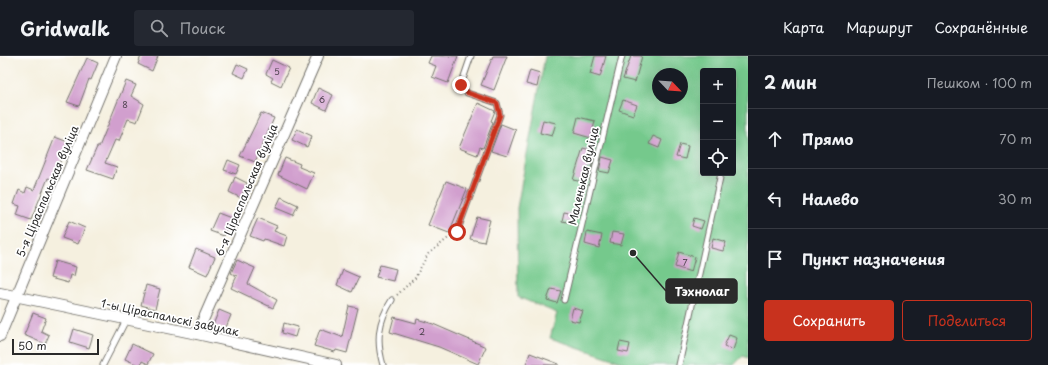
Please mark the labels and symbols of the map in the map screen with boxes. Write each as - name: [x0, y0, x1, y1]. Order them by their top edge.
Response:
- house number: 5: [274, 64, 280, 78]
- north arrow: [652, 68, 688, 104]
- route end: [452, 76, 470, 94]
- house number: 6: [319, 92, 325, 106]
- house number: 8: [122, 97, 128, 111]
- street label: 6-я Ціраспальская вуліца: [210, 121, 282, 259]
- street label: 5-я Ціраспальская вуліца: [11, 122, 83, 260]
- street label: Маленькая вуліца: [563, 125, 603, 227]
- route start: [448, 223, 466, 241]
- house number: 7: [682, 255, 688, 269]
- callout: Тэхнолаг: [666, 279, 737, 303]
- text: Тэхнолаг: [675, 282, 730, 300]
- street label: 1-ы Ціраспальскі завулак: [99, 294, 241, 340]
- house number: 2: [419, 324, 425, 338]
- scale bar: [12, 337, 99, 356]

